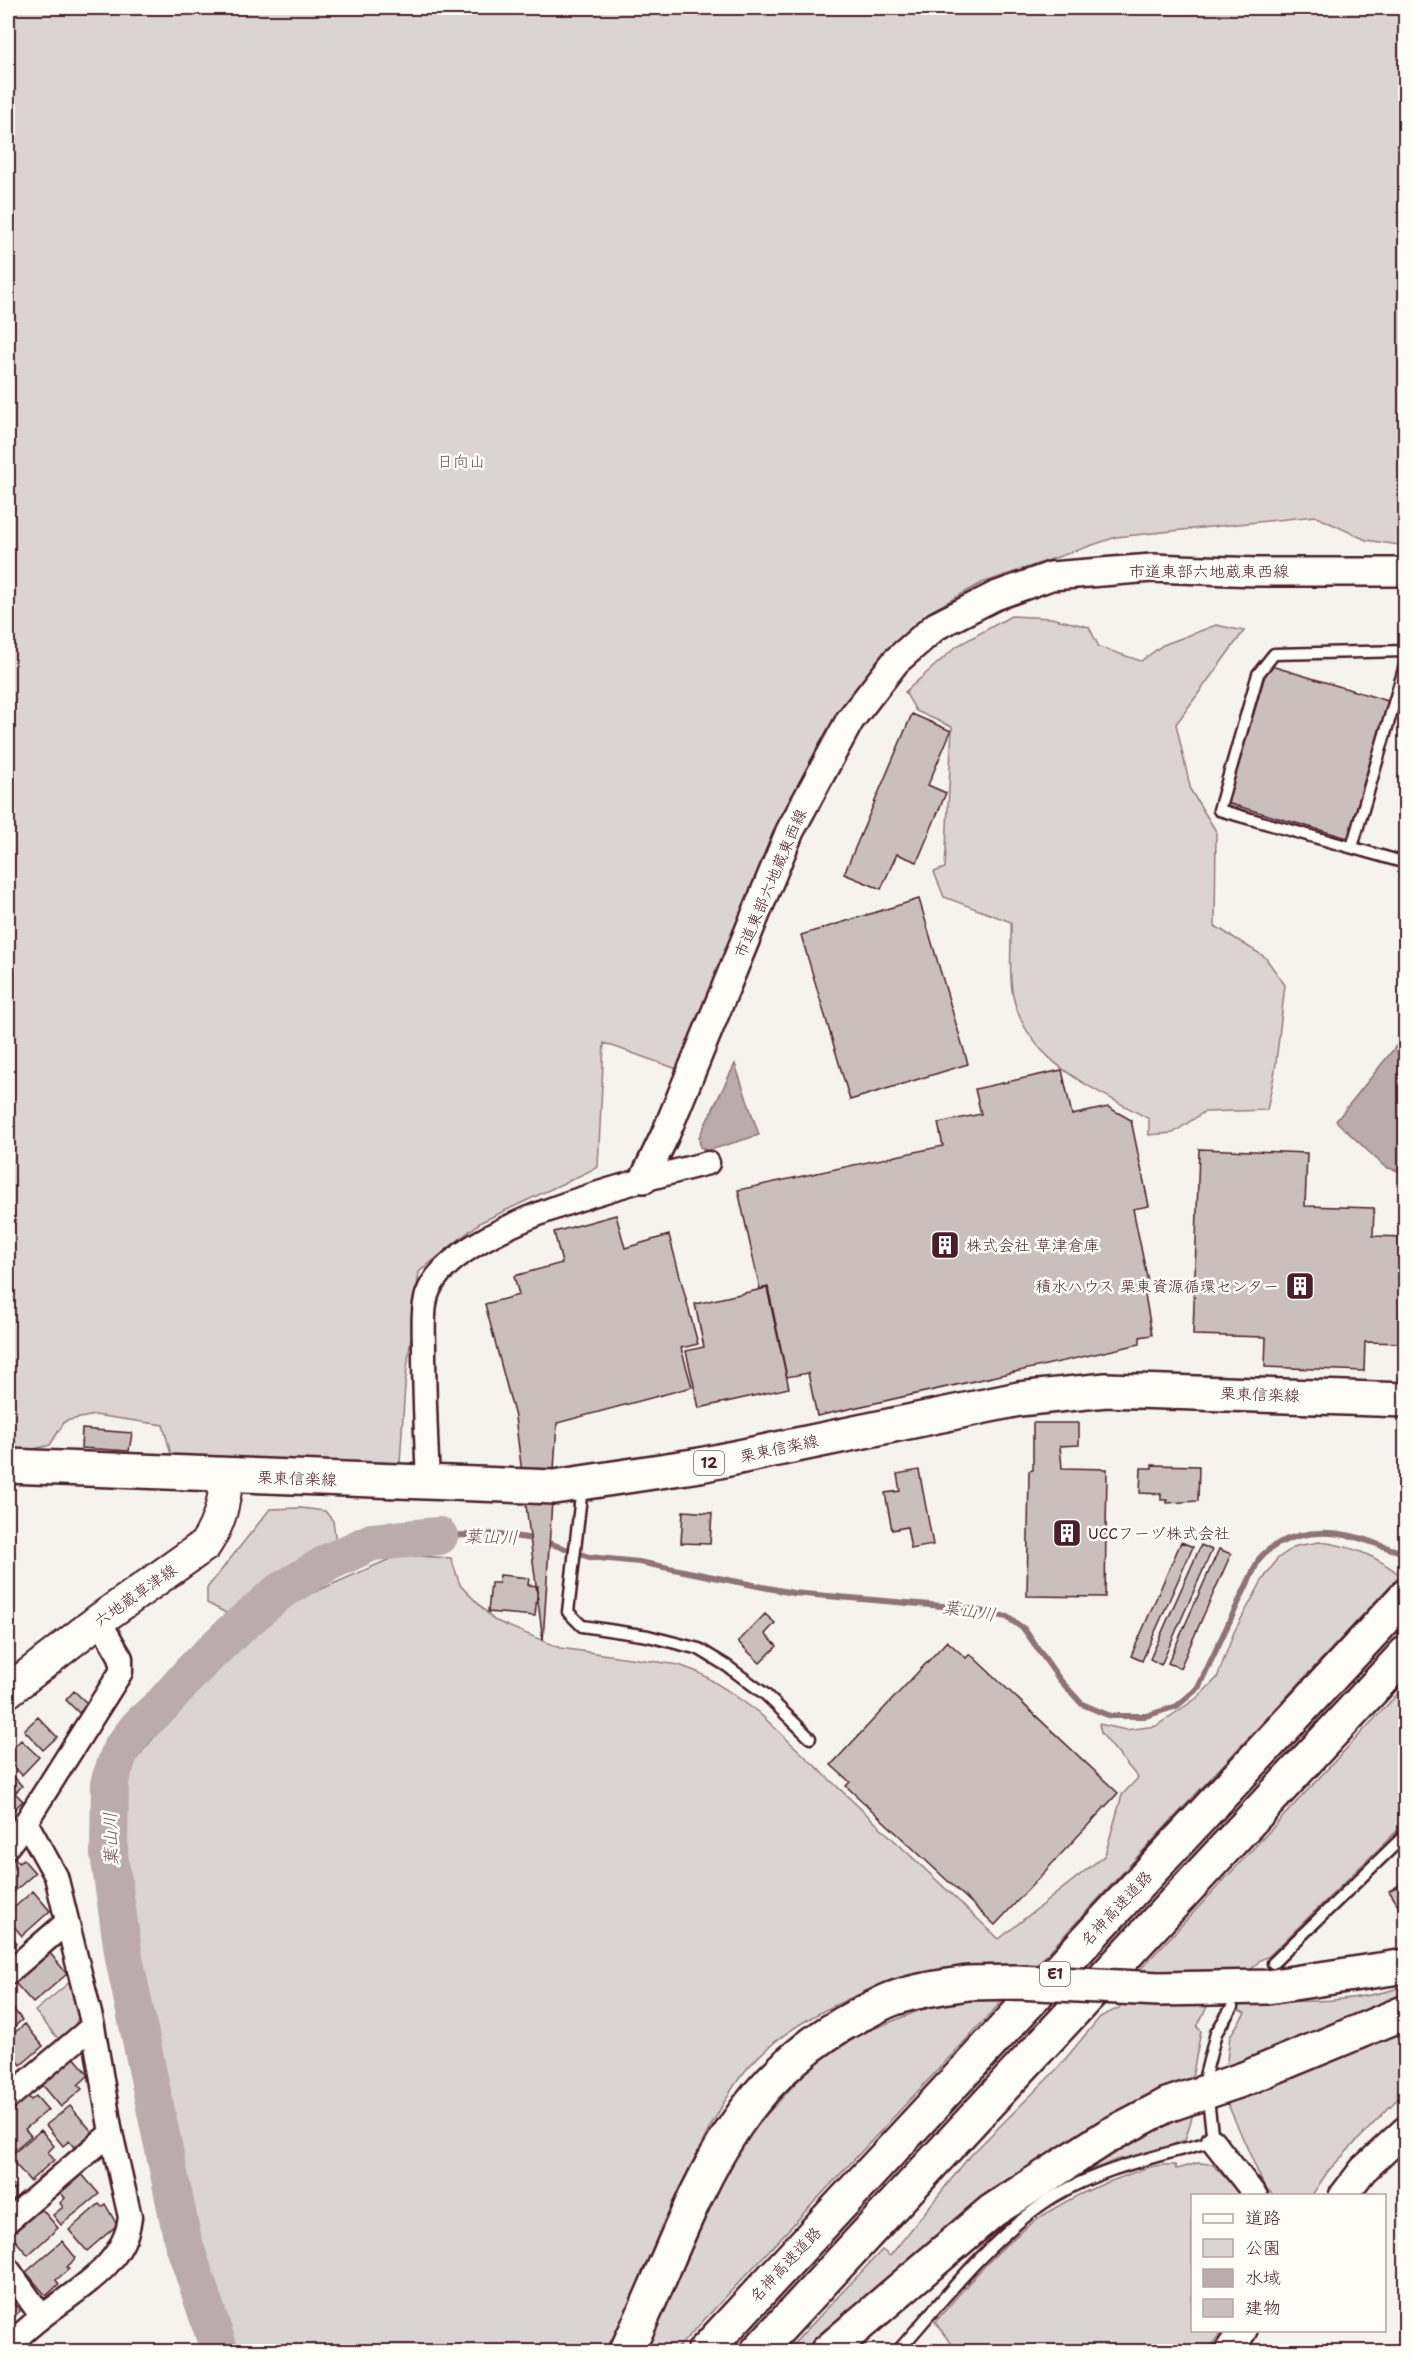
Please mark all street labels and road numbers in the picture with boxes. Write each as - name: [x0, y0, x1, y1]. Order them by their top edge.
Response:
- street label: 市道東部六地蔵東西線: [1129, 561, 1289, 582]
- street label: 市道東部六地蔵東西線: [730, 805, 811, 961]
- street label: 栗東信楽線: [1220, 1383, 1300, 1406]
- street label: 栗東信楽線: [738, 1430, 820, 1467]
- road number: 12: [694, 1451, 724, 1475]
- street label: 栗東信楽線: [257, 1467, 337, 1490]
- street label: 六地蔵草津線: [90, 1559, 181, 1632]
- street label: 名神高速道路: [1076, 1866, 1157, 1951]
- road number: E1: [1040, 1962, 1070, 1986]
- street label: 名神高速道路: [745, 2222, 826, 2307]

